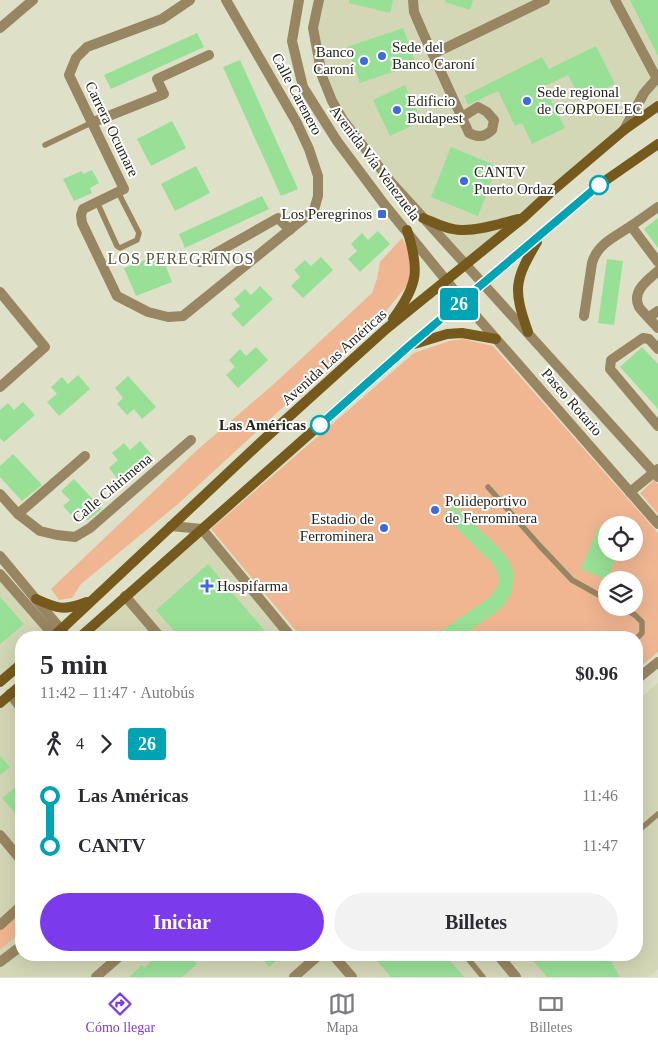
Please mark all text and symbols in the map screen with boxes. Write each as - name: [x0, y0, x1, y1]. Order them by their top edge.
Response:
- place label: Sede del Banco Caroní: [392, 39, 475, 72]
- place label: Banco Caroní: [313, 44, 354, 77]
- street label: Calle Carenero: [269, 50, 325, 138]
- marker: Sede del Banco Caroní: [376, 50, 388, 62]
- marker: Banco Caroní: [358, 55, 370, 67]
- street label: Carrera Ocumare: [82, 79, 142, 179]
- place label: Sede regional de CORPOELEC: [537, 84, 642, 117]
- place label: Edificio Budapest: [407, 93, 464, 126]
- marker: Sede regional de CORPOELEC: [521, 95, 533, 107]
- street label: Avenida Vía Venezuela: [326, 102, 424, 224]
- marker: Edificio Budapest: [391, 104, 403, 116]
- place label: CANTV Puerto Ordaz: [474, 164, 554, 197]
- marker: CANTV Puerto Ordaz: [458, 175, 470, 187]
- unlabelled marker: [589, 175, 609, 195]
- place label: Los Peregrinos: [282, 206, 372, 222]
- marker: Los Peregrinos: [376, 208, 388, 220]
- district label: LOS PEREGRINOS: [108, 250, 254, 267]
- line badge: 26: [436, 288, 482, 320]
- text: 26: [450, 294, 468, 314]
- street label: Avenida Las Américas: [278, 306, 390, 408]
- street label: Paseo Rotario: [538, 365, 606, 439]
- marker: Las Américas: [310, 415, 330, 435]
- place label: Las Américas: [219, 417, 306, 433]
- street label: Calle Chirimena: [69, 450, 155, 526]
- place label: Polideportivo de Ferrominera: [445, 493, 537, 526]
- marker: Polideportivo de Ferrominera: [429, 504, 441, 516]
- place label: Estadio de Ferrominera: [300, 511, 374, 544]
- map controls: [598, 516, 643, 616]
- button: locate: [598, 516, 643, 561]
- marker: Estadio de Ferrominera: [378, 522, 390, 534]
- button: layers: [598, 571, 643, 616]
- place label: Hospifarma: [217, 578, 288, 594]
- marker: Hospifarma: [201, 580, 213, 592]
- text: 5 min: [40, 649, 108, 680]
- text: $0.96: [575, 663, 618, 684]
- text: 11:42 – 11:47 · Autobús: [40, 684, 194, 701]
- icon: walk: [40, 730, 68, 758]
- icon: forward: [92, 730, 120, 758]
- text: 26: [138, 734, 156, 754]
- text: 4: [76, 735, 84, 752]
- text: Las Américas: [78, 785, 188, 806]
- text: 11:46: [582, 787, 618, 804]
- text: CANTV: [78, 835, 146, 856]
- text: 11:47: [582, 837, 618, 854]
- button: Iniciar: [40, 893, 324, 951]
- button: Billetes: [334, 893, 618, 951]
- tab: Cómo llegar: [86, 990, 155, 1036]
- tab: Mapa: [326, 990, 358, 1036]
- tab: Billetes: [530, 990, 572, 1036]

